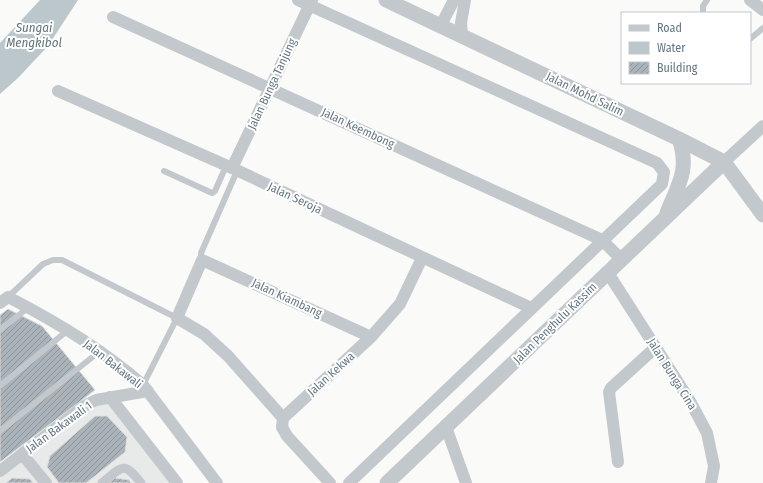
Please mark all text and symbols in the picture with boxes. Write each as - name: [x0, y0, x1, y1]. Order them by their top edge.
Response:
- legend: [621, 12, 751, 84]
- water label: Sungai Mengkibol: [6, 20, 62, 50]
- text: Road: [657, 21, 682, 35]
- street label: Jalan Bunga Tanjung: [245, 36, 299, 132]
- text: Water: [657, 41, 686, 55]
- text: Building: [657, 61, 698, 75]
- street label: Jalan Mohd Salim: [544, 69, 626, 119]
- street label: Jalan Keembong: [319, 105, 397, 151]
- street label: Jalan Seroja: [266, 179, 324, 217]
- street label: Jalan Kiambang: [250, 276, 325, 321]
- street label: Jalan Penghulu Kassim: [510, 280, 600, 366]
- street label: Jalan Bunga Cina: [644, 336, 700, 412]
- street label: Jalan Bakawali: [81, 337, 145, 391]
- street label: Jalan Kekwa: [305, 349, 357, 399]
- street label: Jalan Bakawali 1: [23, 398, 95, 456]

